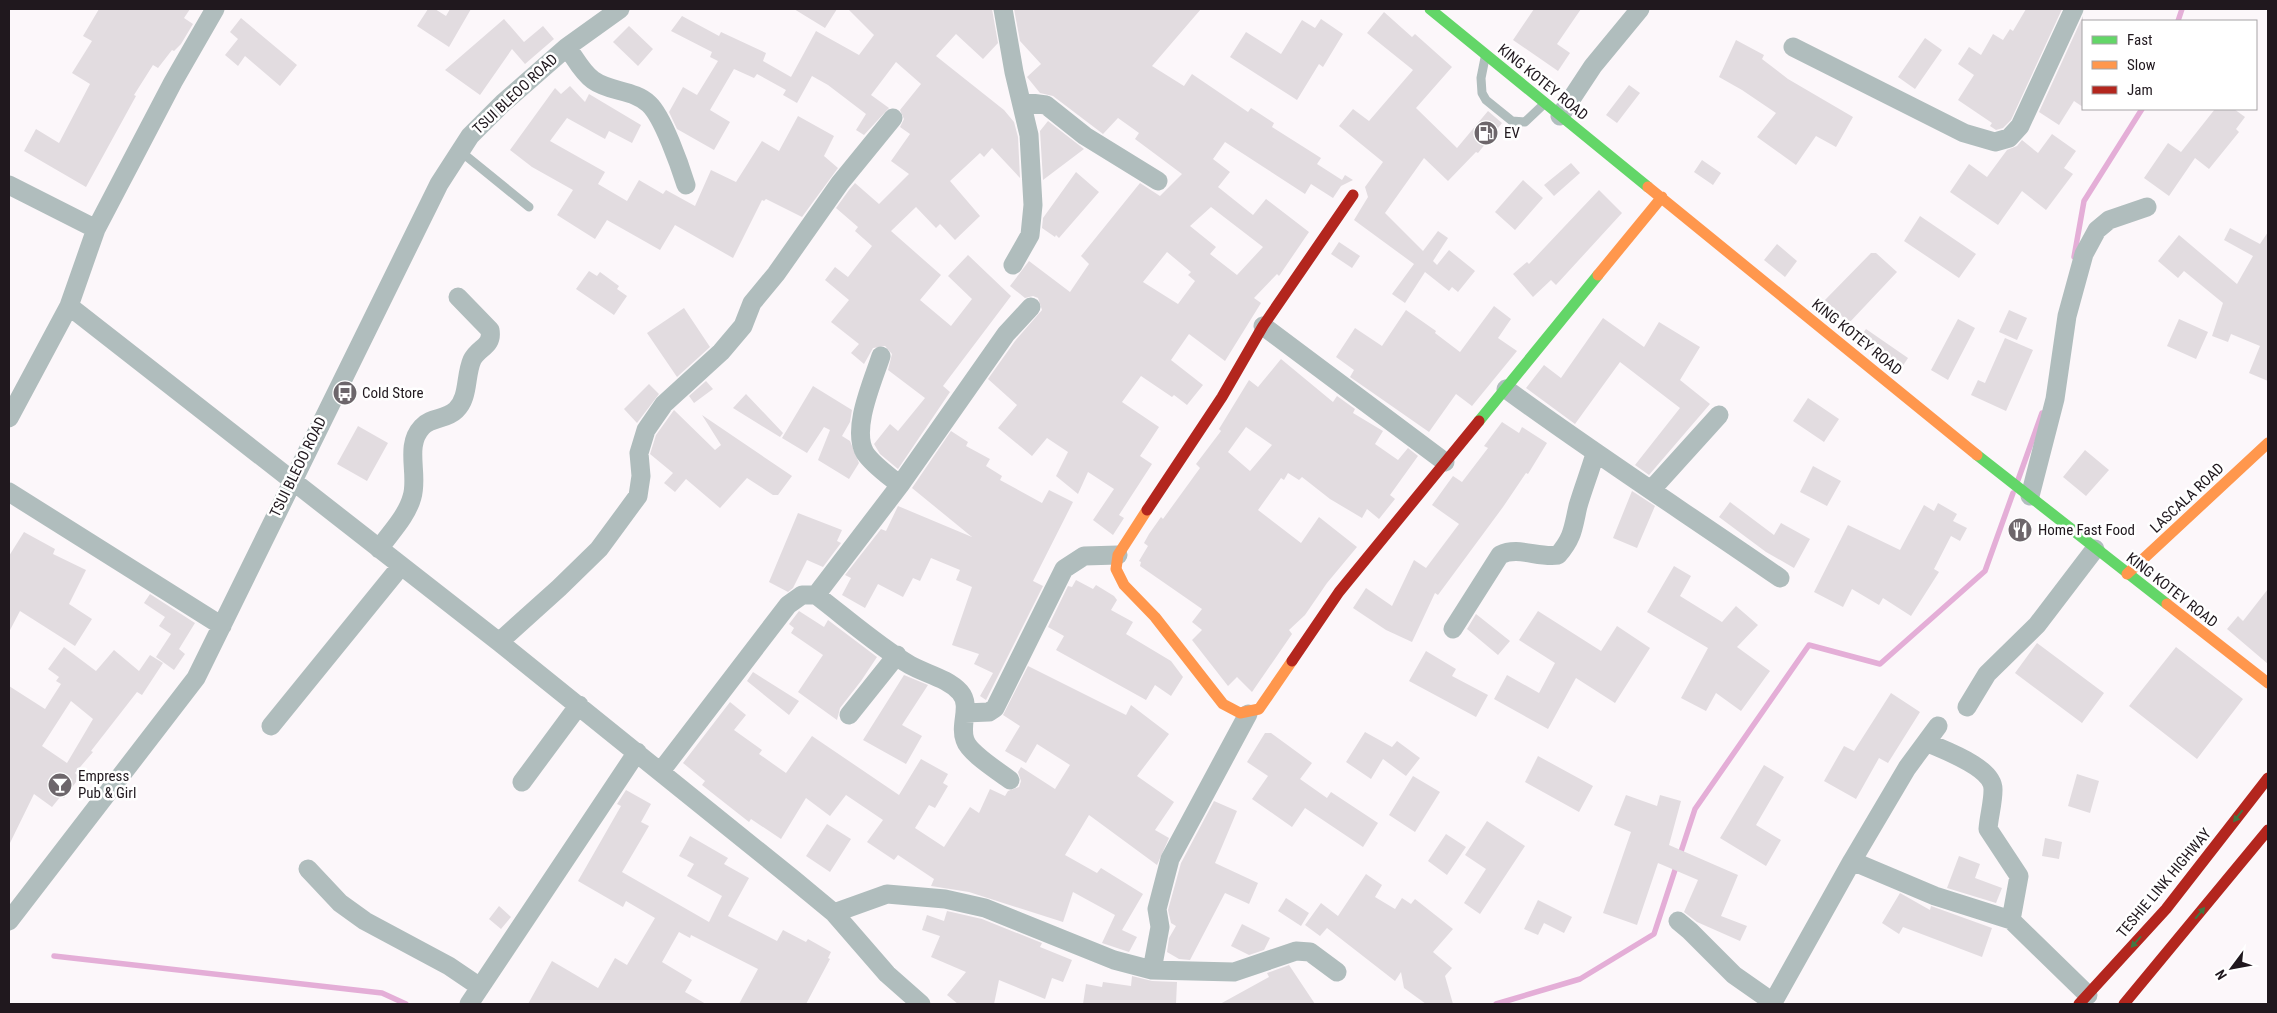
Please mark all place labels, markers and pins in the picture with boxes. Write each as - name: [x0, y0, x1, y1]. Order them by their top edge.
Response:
- fuel station icon: EV: [1473, 120, 1499, 146]
- place label: EV: [1504, 124, 1520, 142]
- bus stop icon: Cold Store: [332, 380, 358, 406]
- place label: Cold Store: [362, 384, 423, 402]
- restaurant icon: Home Fast Food: [2007, 517, 2033, 543]
- place label: Home Fast Food: [2038, 521, 2135, 539]
- place label: Empress Pub & Girl: [78, 767, 136, 802]
- bar icon: Empress Pub & Girl: [47, 772, 73, 798]

